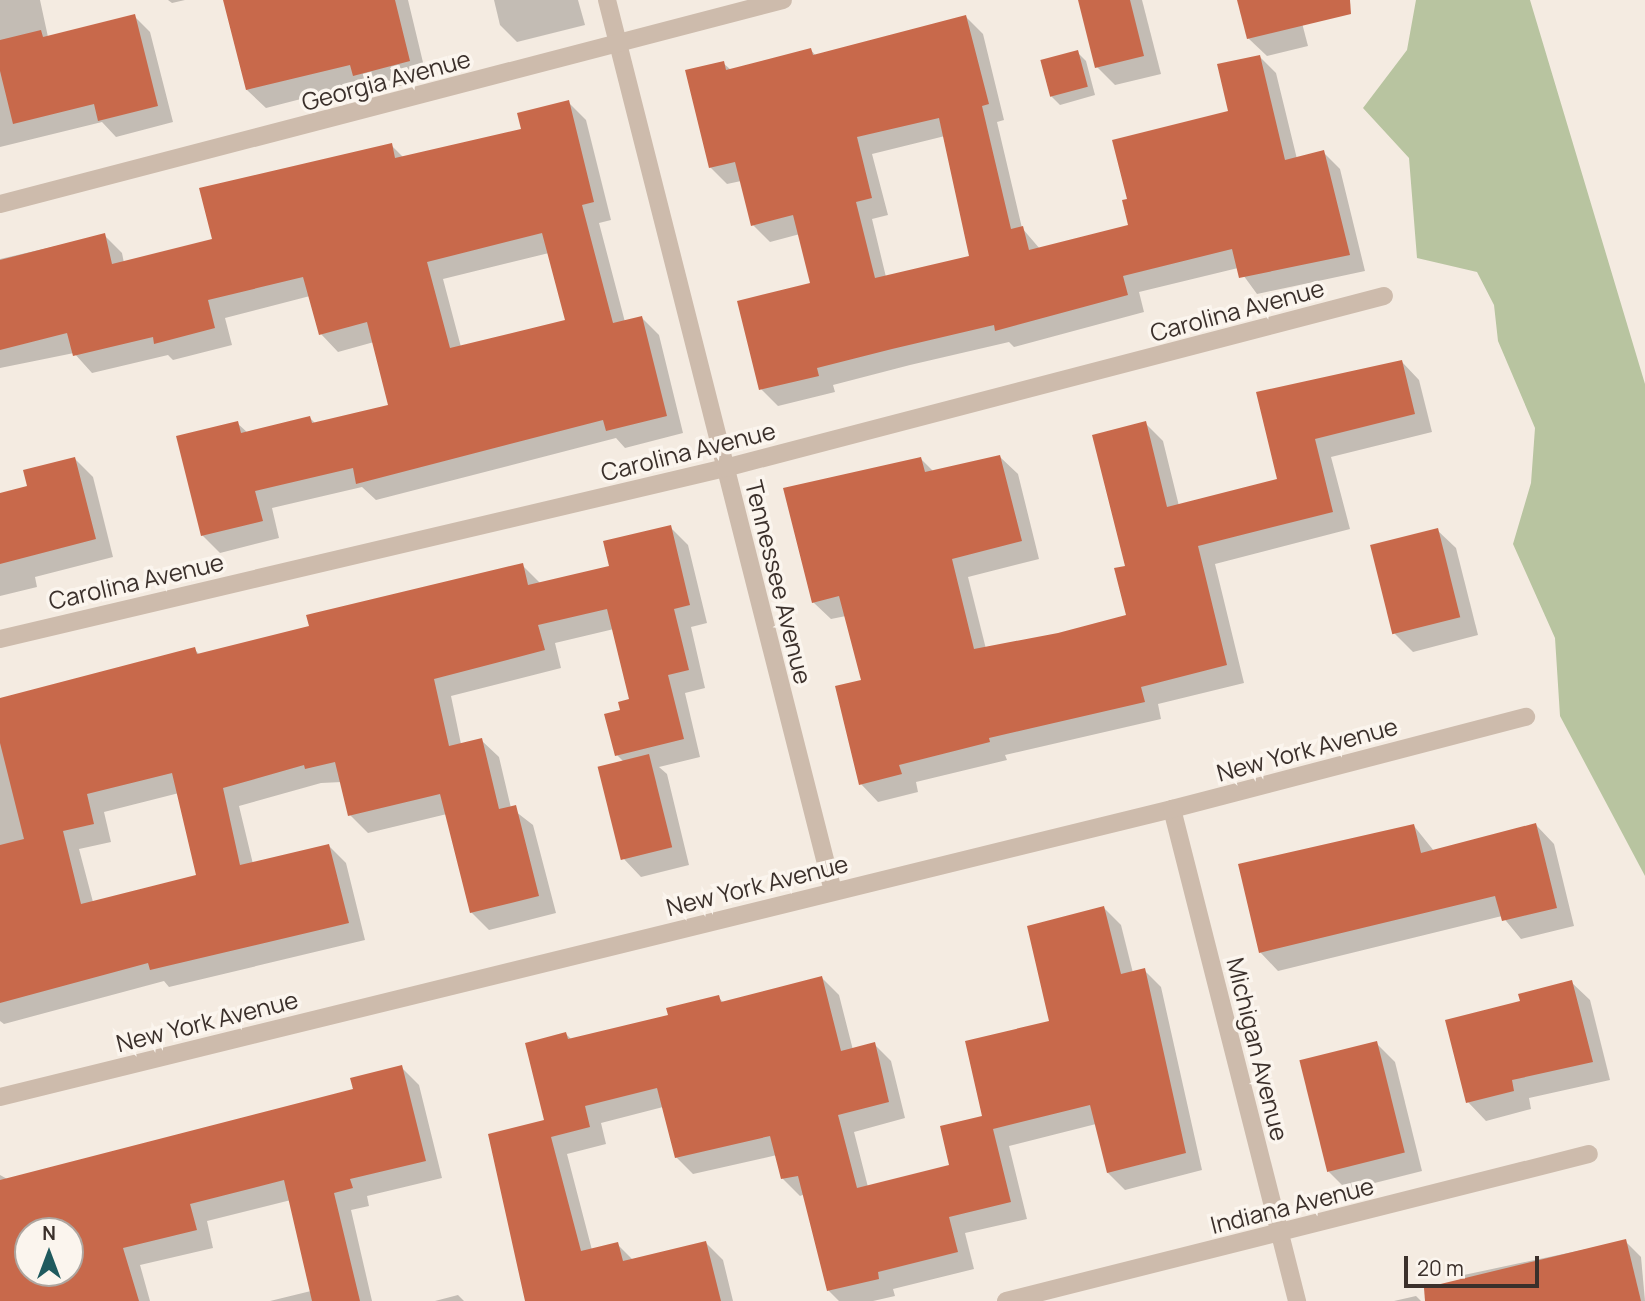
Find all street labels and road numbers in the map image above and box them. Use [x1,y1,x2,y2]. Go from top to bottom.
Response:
street label: Georgia Avenue [299,44,473,116]
street label: Carolina Avenue [1147,273,1327,347]
street label: Carolina Avenue [598,415,778,487]
street label: Tennessee Avenue [740,477,818,687]
street label: Carolina Avenue [46,547,226,615]
street label: New York Avenue [1213,711,1401,787]
street label: New York Avenue [663,848,851,922]
street label: Michigan Avenue [1221,954,1295,1144]
street label: New York Avenue [113,984,301,1058]
street label: Indiana Avenue [1207,1171,1377,1239]

